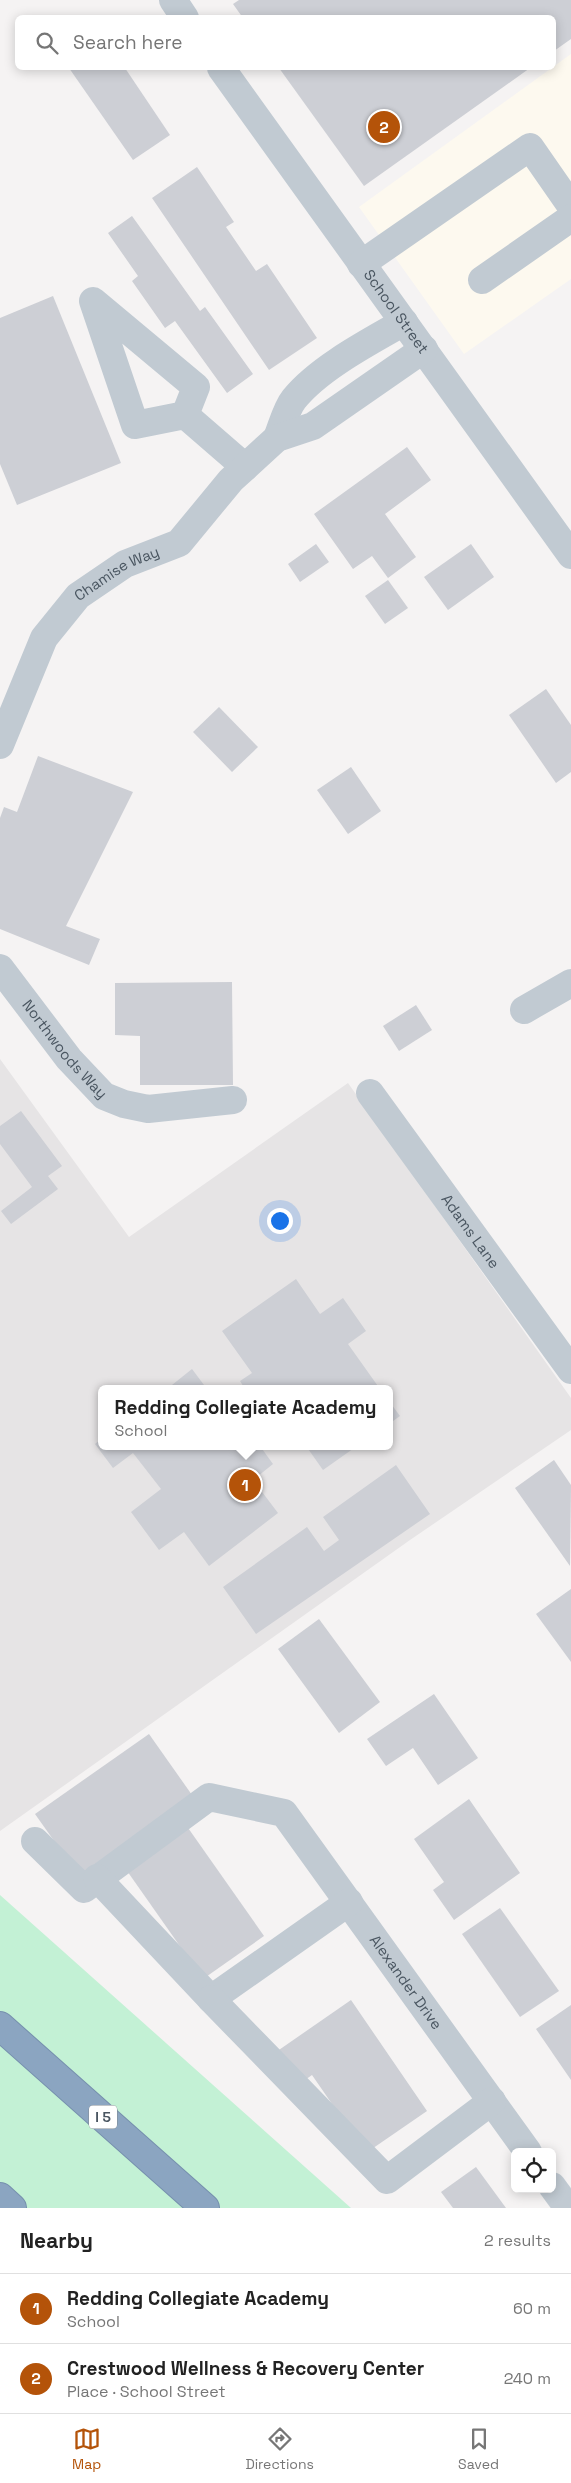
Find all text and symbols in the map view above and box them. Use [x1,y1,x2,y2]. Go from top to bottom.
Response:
search box [15,15,556,70]
icon: search [33,29,61,57]
text: Search here [73,30,183,55]
pin: 2 [368,108,400,146]
street label: School Street [360,265,433,357]
street label: Chamise Way [70,542,162,605]
street label: Northwoods Way [18,996,112,1103]
street label: Adams Lane [437,1190,504,1272]
your location [267,1208,293,1234]
popup [98,1385,393,1450]
text: Redding Collegiate Academy [114,1395,377,1420]
text: School [114,1420,167,1441]
pin: 1 [229,1466,261,1504]
street label: Alexander Drive [366,1931,447,2033]
road number: I 5 [89,2106,117,2128]
map controls [511,2148,556,2193]
button: locate [511,2148,556,2193]
text: Nearby [20,2227,93,2254]
text: 2 results [484,2230,551,2251]
text: Redding Collegiate Academy [67,2286,329,2311]
text: 1 [32,2298,40,2319]
text: 60 m [513,2298,551,2319]
text: School [67,2311,120,2332]
text: Crestwood Wellness & Recovery Center [67,2356,424,2381]
text: 2 [31,2368,41,2389]
text: 240 m [504,2368,551,2389]
text: Place · School Street [67,2381,226,2402]
tab: Map [72,2425,101,2473]
tab: Directions [245,2425,314,2473]
tab: Saved [458,2425,499,2473]

